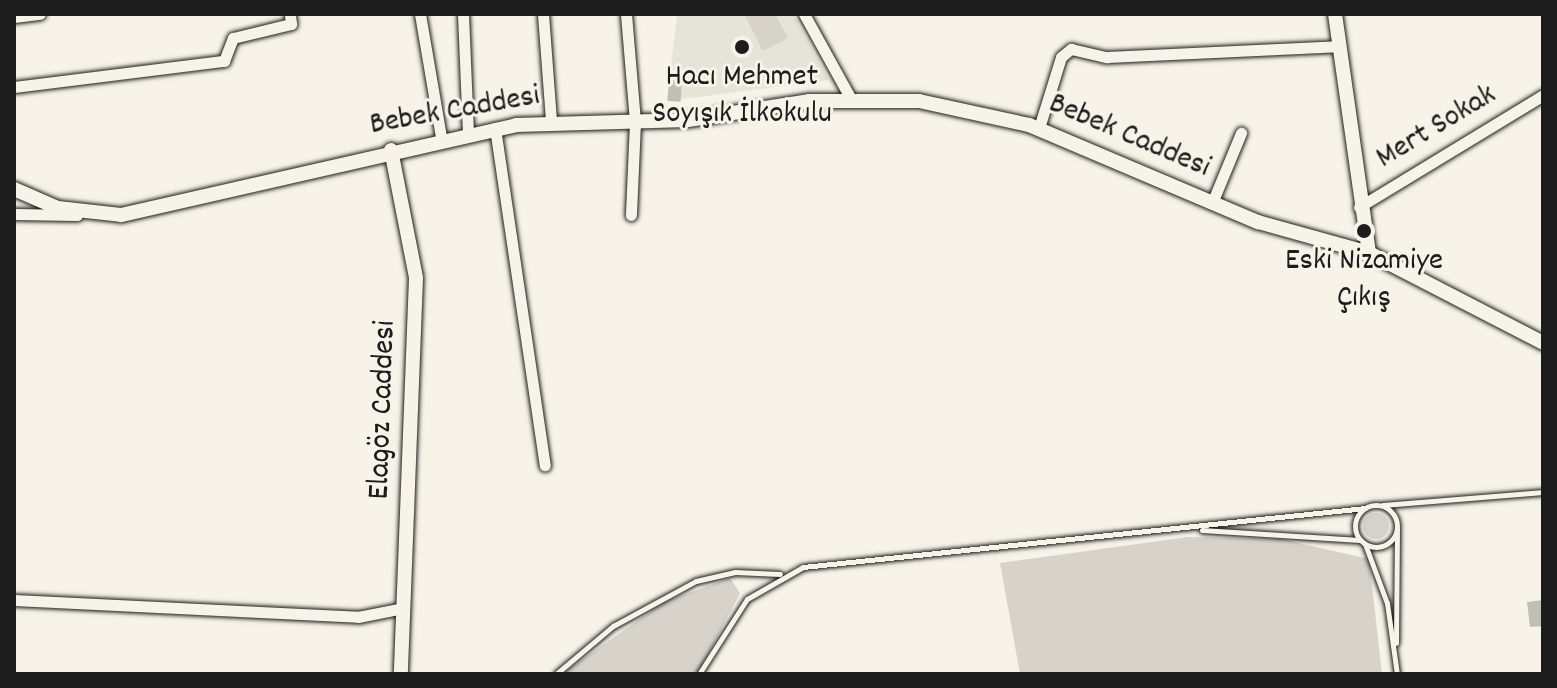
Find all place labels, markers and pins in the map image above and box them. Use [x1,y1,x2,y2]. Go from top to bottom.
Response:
marker: Hacı Mehmet Soyışık İlkokulu [733,38,751,56]
place label: Hacı Mehmet Soyışık İlkokulu [652,60,832,135]
marker: Eski Nizamiye Çıkış [1355,222,1373,240]
place label: Eski Nizamiye Çıkış [1285,244,1443,319]

